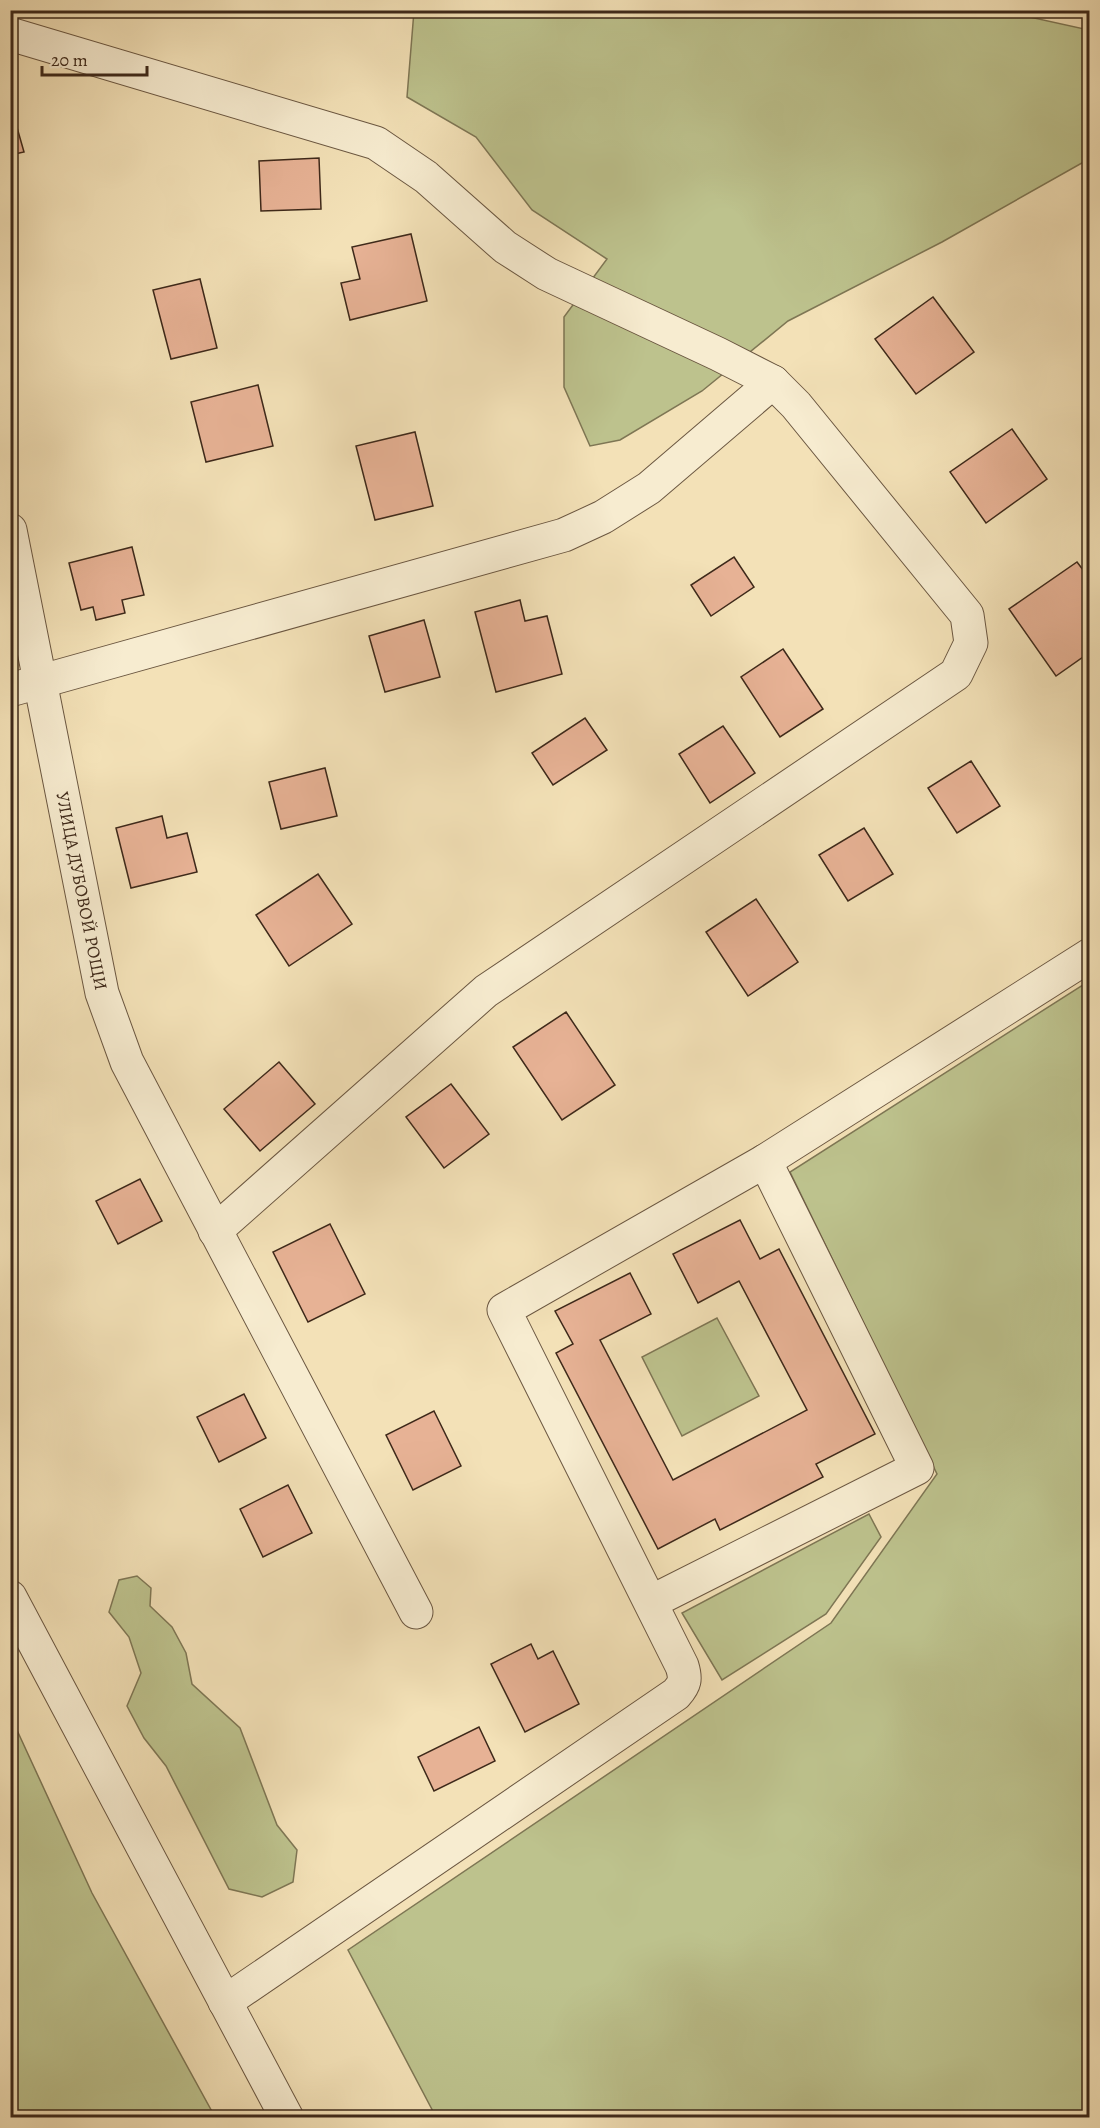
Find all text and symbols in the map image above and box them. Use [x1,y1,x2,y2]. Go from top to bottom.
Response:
scale bar [42,39,147,77]
text: 20 m [51,48,88,72]
street label: УЛИЦА ДУБОВОЙ РОЩИ [50,790,113,992]

